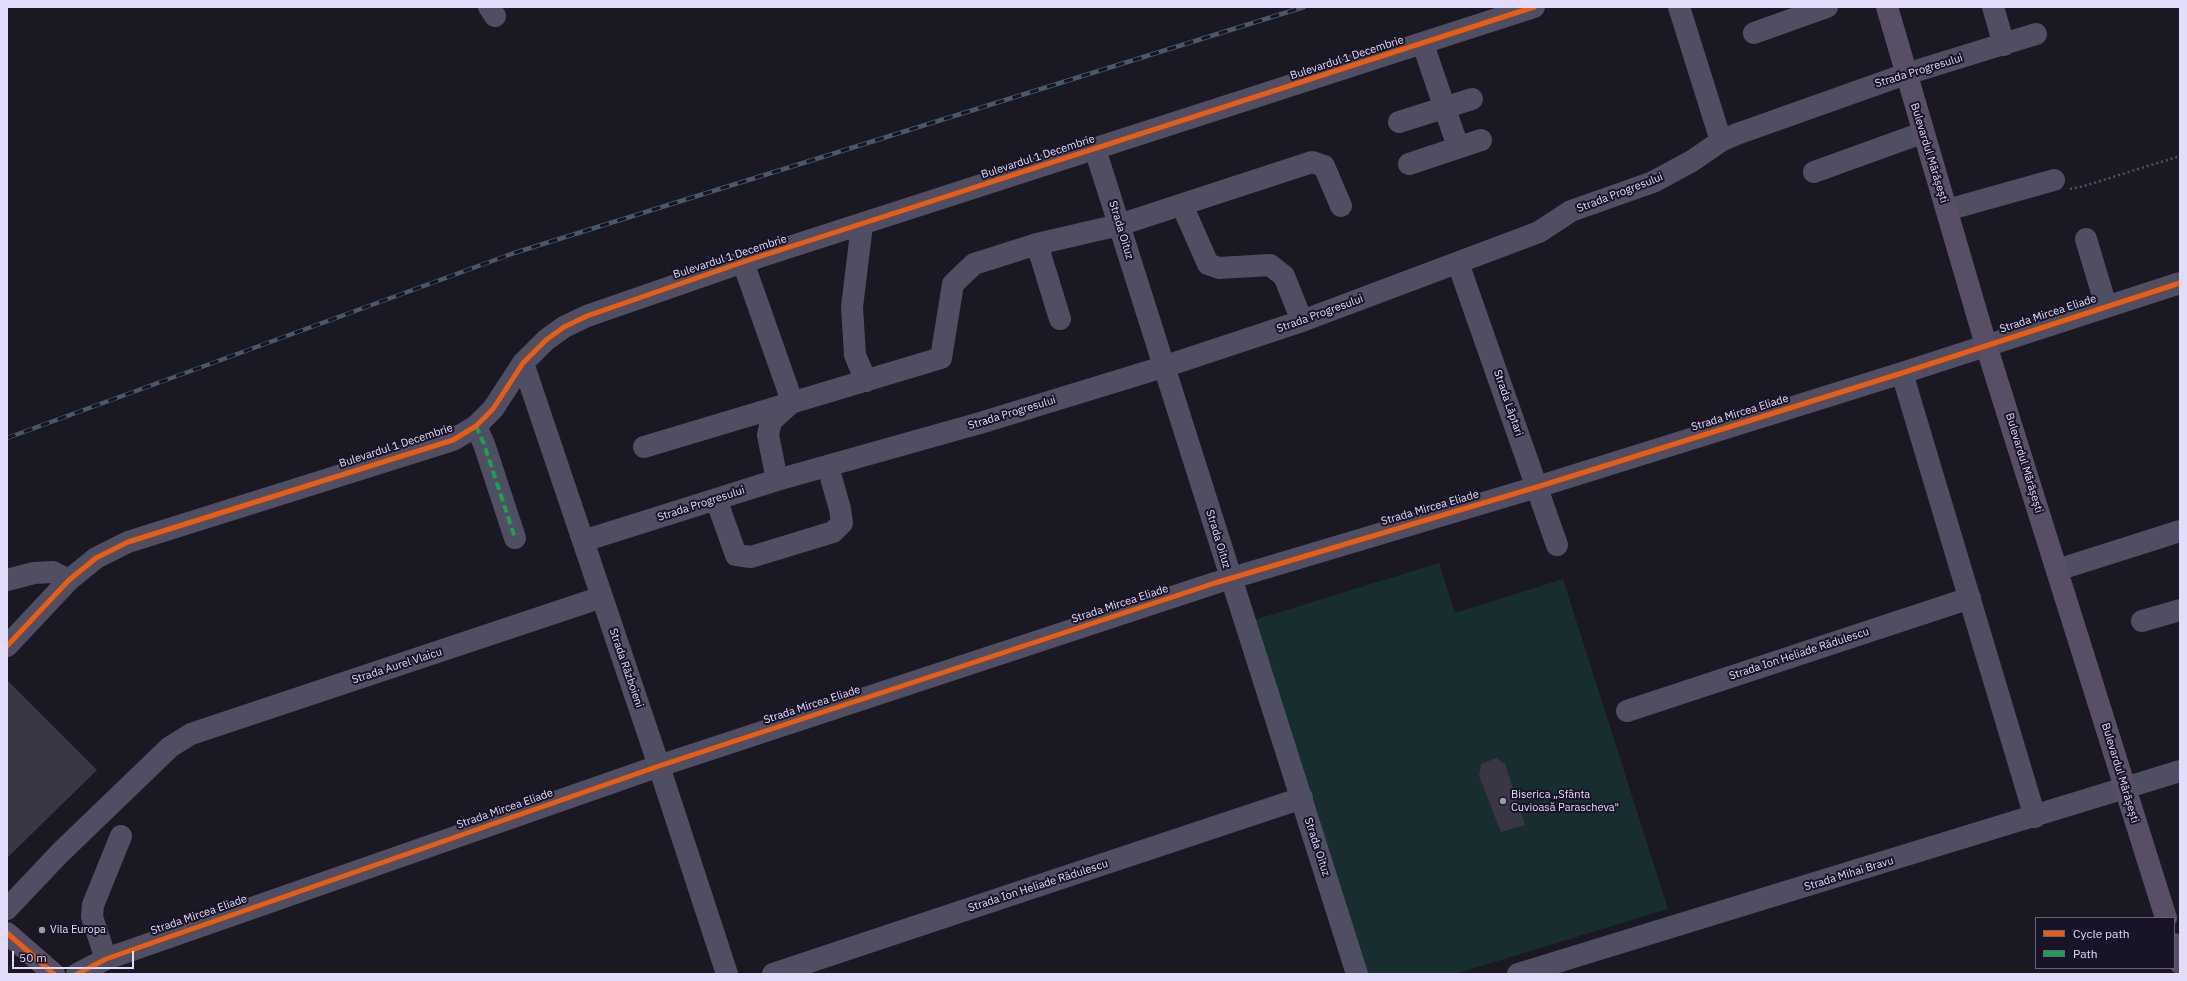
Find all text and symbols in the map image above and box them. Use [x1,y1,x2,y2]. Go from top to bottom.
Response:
street label: Bulevardul 1 Decembrie [1289,33,1405,83]
street label: Strada Progresului [1874,51,1964,91]
street label: Bulevardul Mărășești [1908,101,1950,205]
street label: Bulevardul 1 Decembrie [980,132,1096,182]
street label: Strada Progresului [1575,171,1665,215]
street label: Strada Oituz [1106,199,1136,261]
street label: Bulevardul 1 Decembrie [672,232,788,282]
street label: Strada Progresului [1275,292,1365,336]
street label: Strada Mircea Eliade [1998,292,2098,336]
street label: Strada Lăptari [1490,368,1526,438]
street label: Strada Mircea Eliade [1690,392,1790,434]
street label: Strada Progresului [967,393,1057,433]
street label: Bulevardul Mărășești [2003,411,2045,515]
street label: Bulevardul 1 Decembrie [338,421,454,471]
street label: Strada Progresului [656,484,746,524]
street label: Strada Mircea Eliade [1380,488,1480,528]
street label: Strada Oituz [1203,508,1233,570]
street label: Strada Mircea Eliade [1070,582,1170,626]
street label: Strada Ion Heliade Rădulescu [1727,625,1871,683]
street label: Strada Războieni [606,627,646,709]
street label: Strada Aurel Vlaicu [350,645,444,687]
street label: Strada Mircea Eliade [762,683,862,727]
street label: Bulevardul Mărășești [2099,721,2141,825]
street label: Strada Mircea Eliade [455,786,555,832]
place label: Biserica „Sfânta Cuvioasă Parascheva" [1511,788,1619,814]
marker: Biserica „Sfânta Cuvioasă Parascheva" [1498,796,1508,806]
street label: Strada Oituz [1301,816,1333,878]
street label: Strada Mihai Bravu [1803,854,1895,894]
street label: Strada Ion Heliade Rădulescu [966,857,1110,915]
street label: Strada Mircea Eliade [149,892,249,938]
legend [2035,917,2175,969]
place label: Vila Europa [50,923,106,937]
marker: Vila Europa [37,925,47,935]
text: Cycle path [2073,926,2130,941]
scale bar [14,943,136,969]
text: Path [2073,946,2098,961]
text: 50 m [19,950,47,965]

